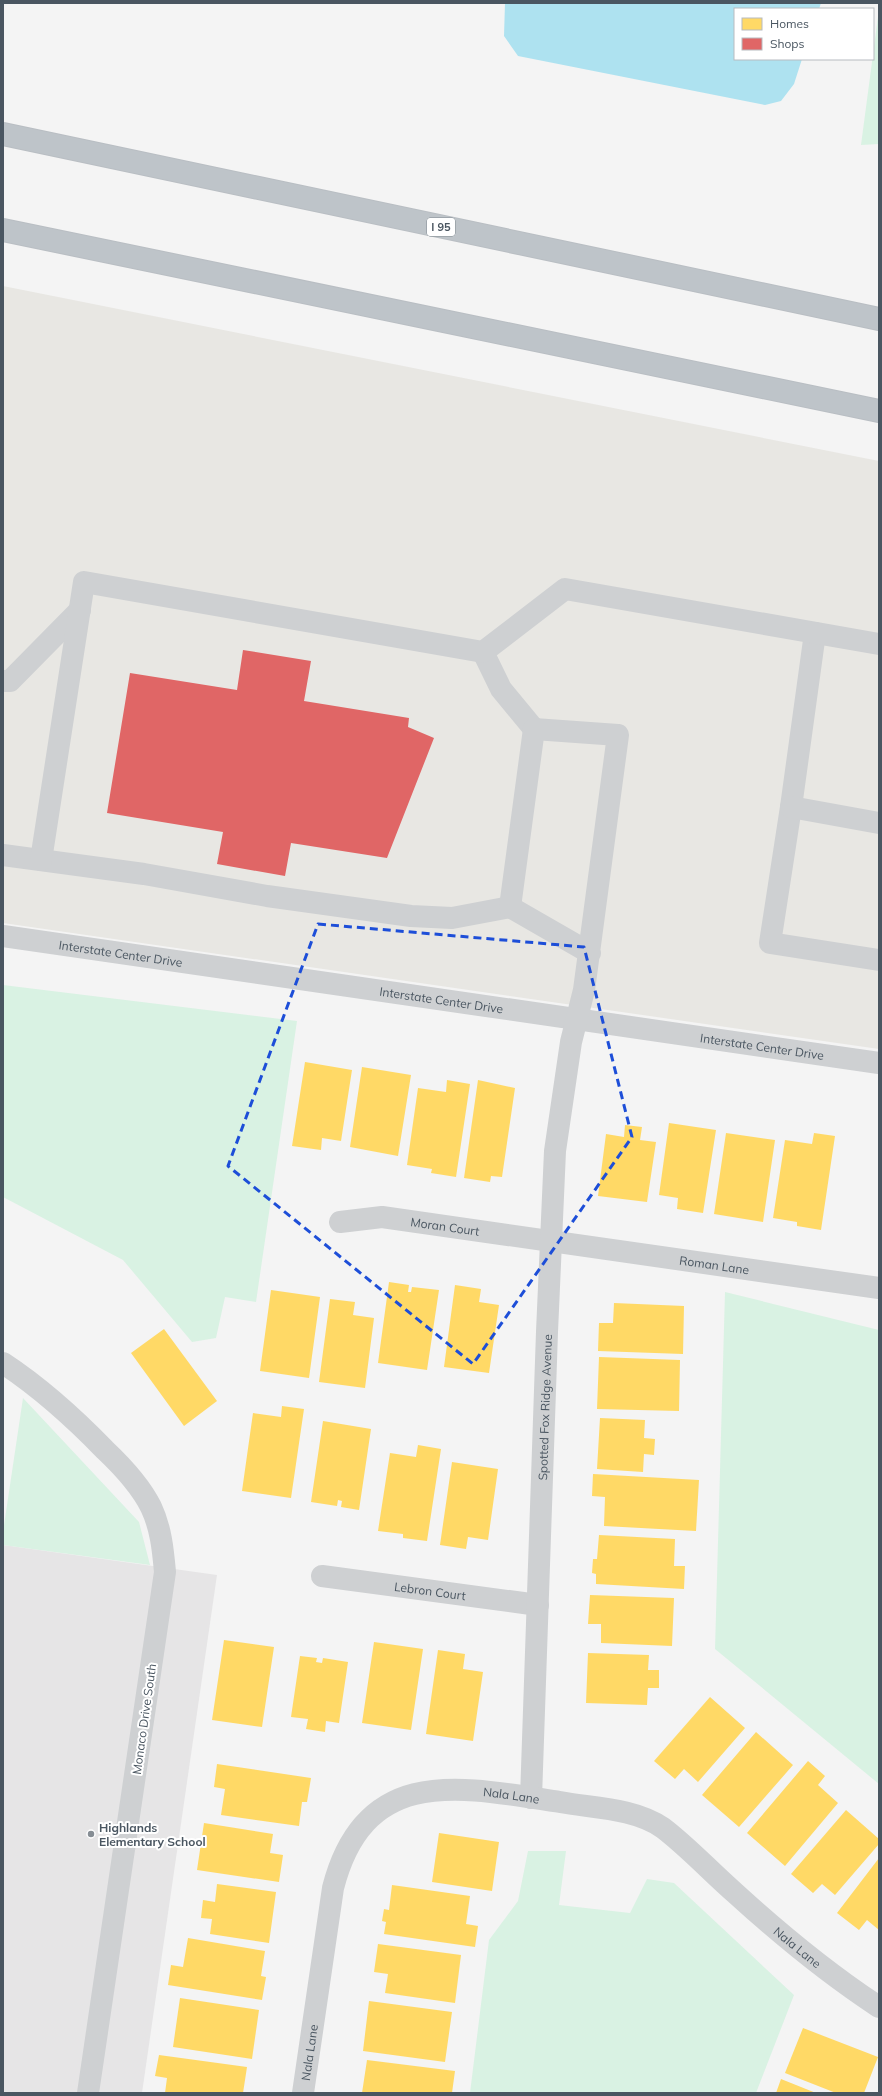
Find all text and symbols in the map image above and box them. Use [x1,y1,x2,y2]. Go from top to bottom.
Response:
legend [734,8,874,60]
text: Homes [770,16,809,31]
text: Shops [770,36,805,51]
road number: I 95 [427,218,455,236]
street label: Interstate Center Drive [58,937,184,969]
street label: Interstate Center Drive [379,983,504,1016]
street label: Interstate Center Drive [699,1030,825,1062]
street label: Moran Court [410,1214,480,1238]
street label: Roman Lane [678,1252,750,1277]
street label: Spotted Fox Ridge Avenue [534,1334,554,1481]
street label: Lebron Court [393,1578,467,1603]
street label: Monaco Drive South [129,1663,159,1775]
street label: Nala Lane [483,1784,541,1806]
place label: Highlands Elementary School [99,1820,206,1849]
marker: Highlands Elementary School [86,1829,96,1839]
street label: Nala Lane [771,1923,824,1971]
street label: Nala Lane [297,2023,320,2082]

